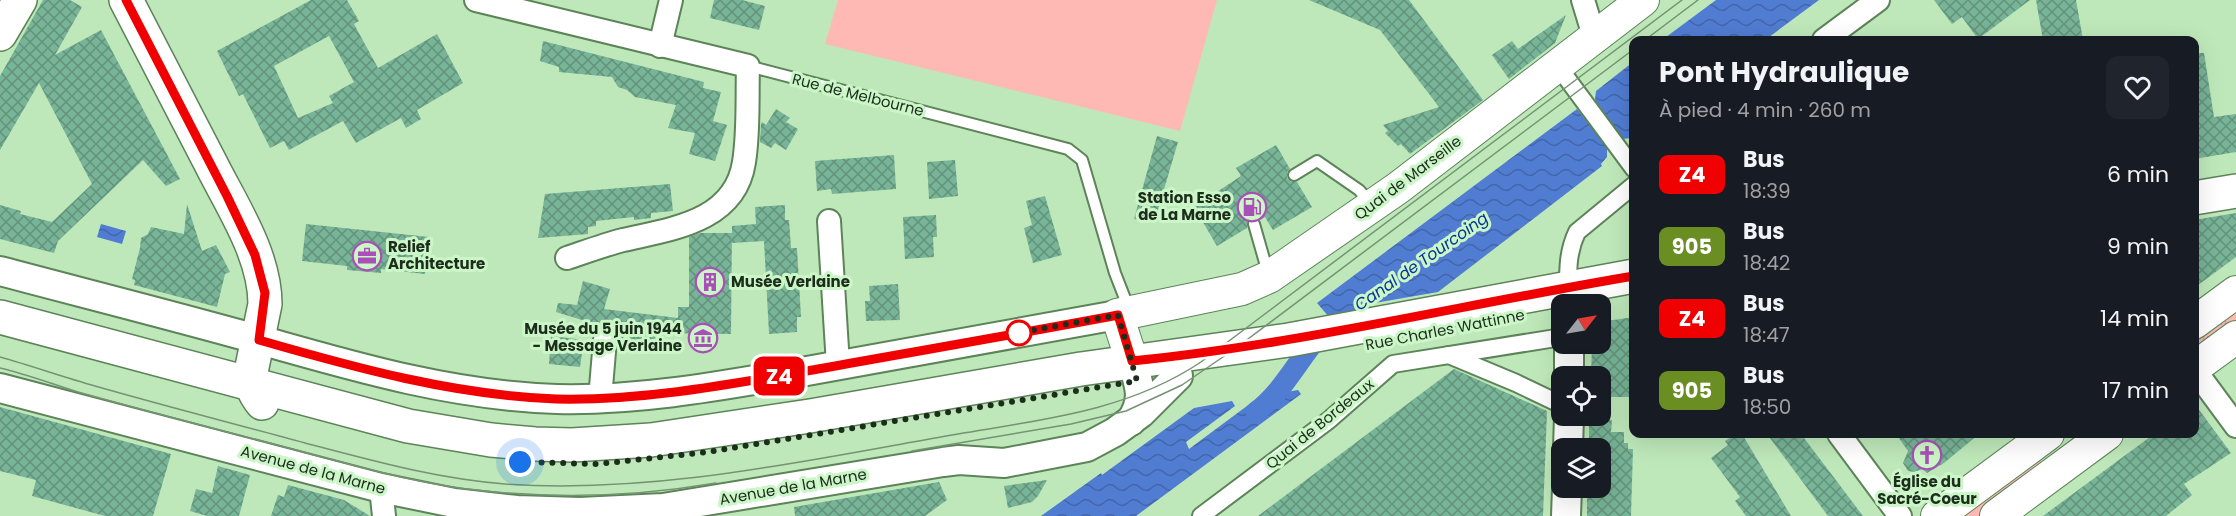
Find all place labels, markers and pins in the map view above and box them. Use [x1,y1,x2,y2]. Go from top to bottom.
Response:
place label: Station Esso de La Marne [1138,187,1231,225]
fuel station icon: Station Esso de La Marne [1236,191,1268,223]
place label: Relief Architecture [388,236,485,274]
office icon: Relief Architecture [351,240,383,272]
building icon: Musée Verlaine [694,266,726,298]
place label: Musée Verlaine [731,271,850,292]
place label: Musée du 5 juin 1944 - Message Verlaine [524,318,682,356]
unlabelled marker [1006,320,1032,346]
museum icon: Musée du 5 juin 1944 - Message Verlaine [687,322,719,354]
church icon: Église du Sacré-Coeur [1911,439,1943,471]
place label: Église du Sacré-Coeur [1877,471,1977,509]

